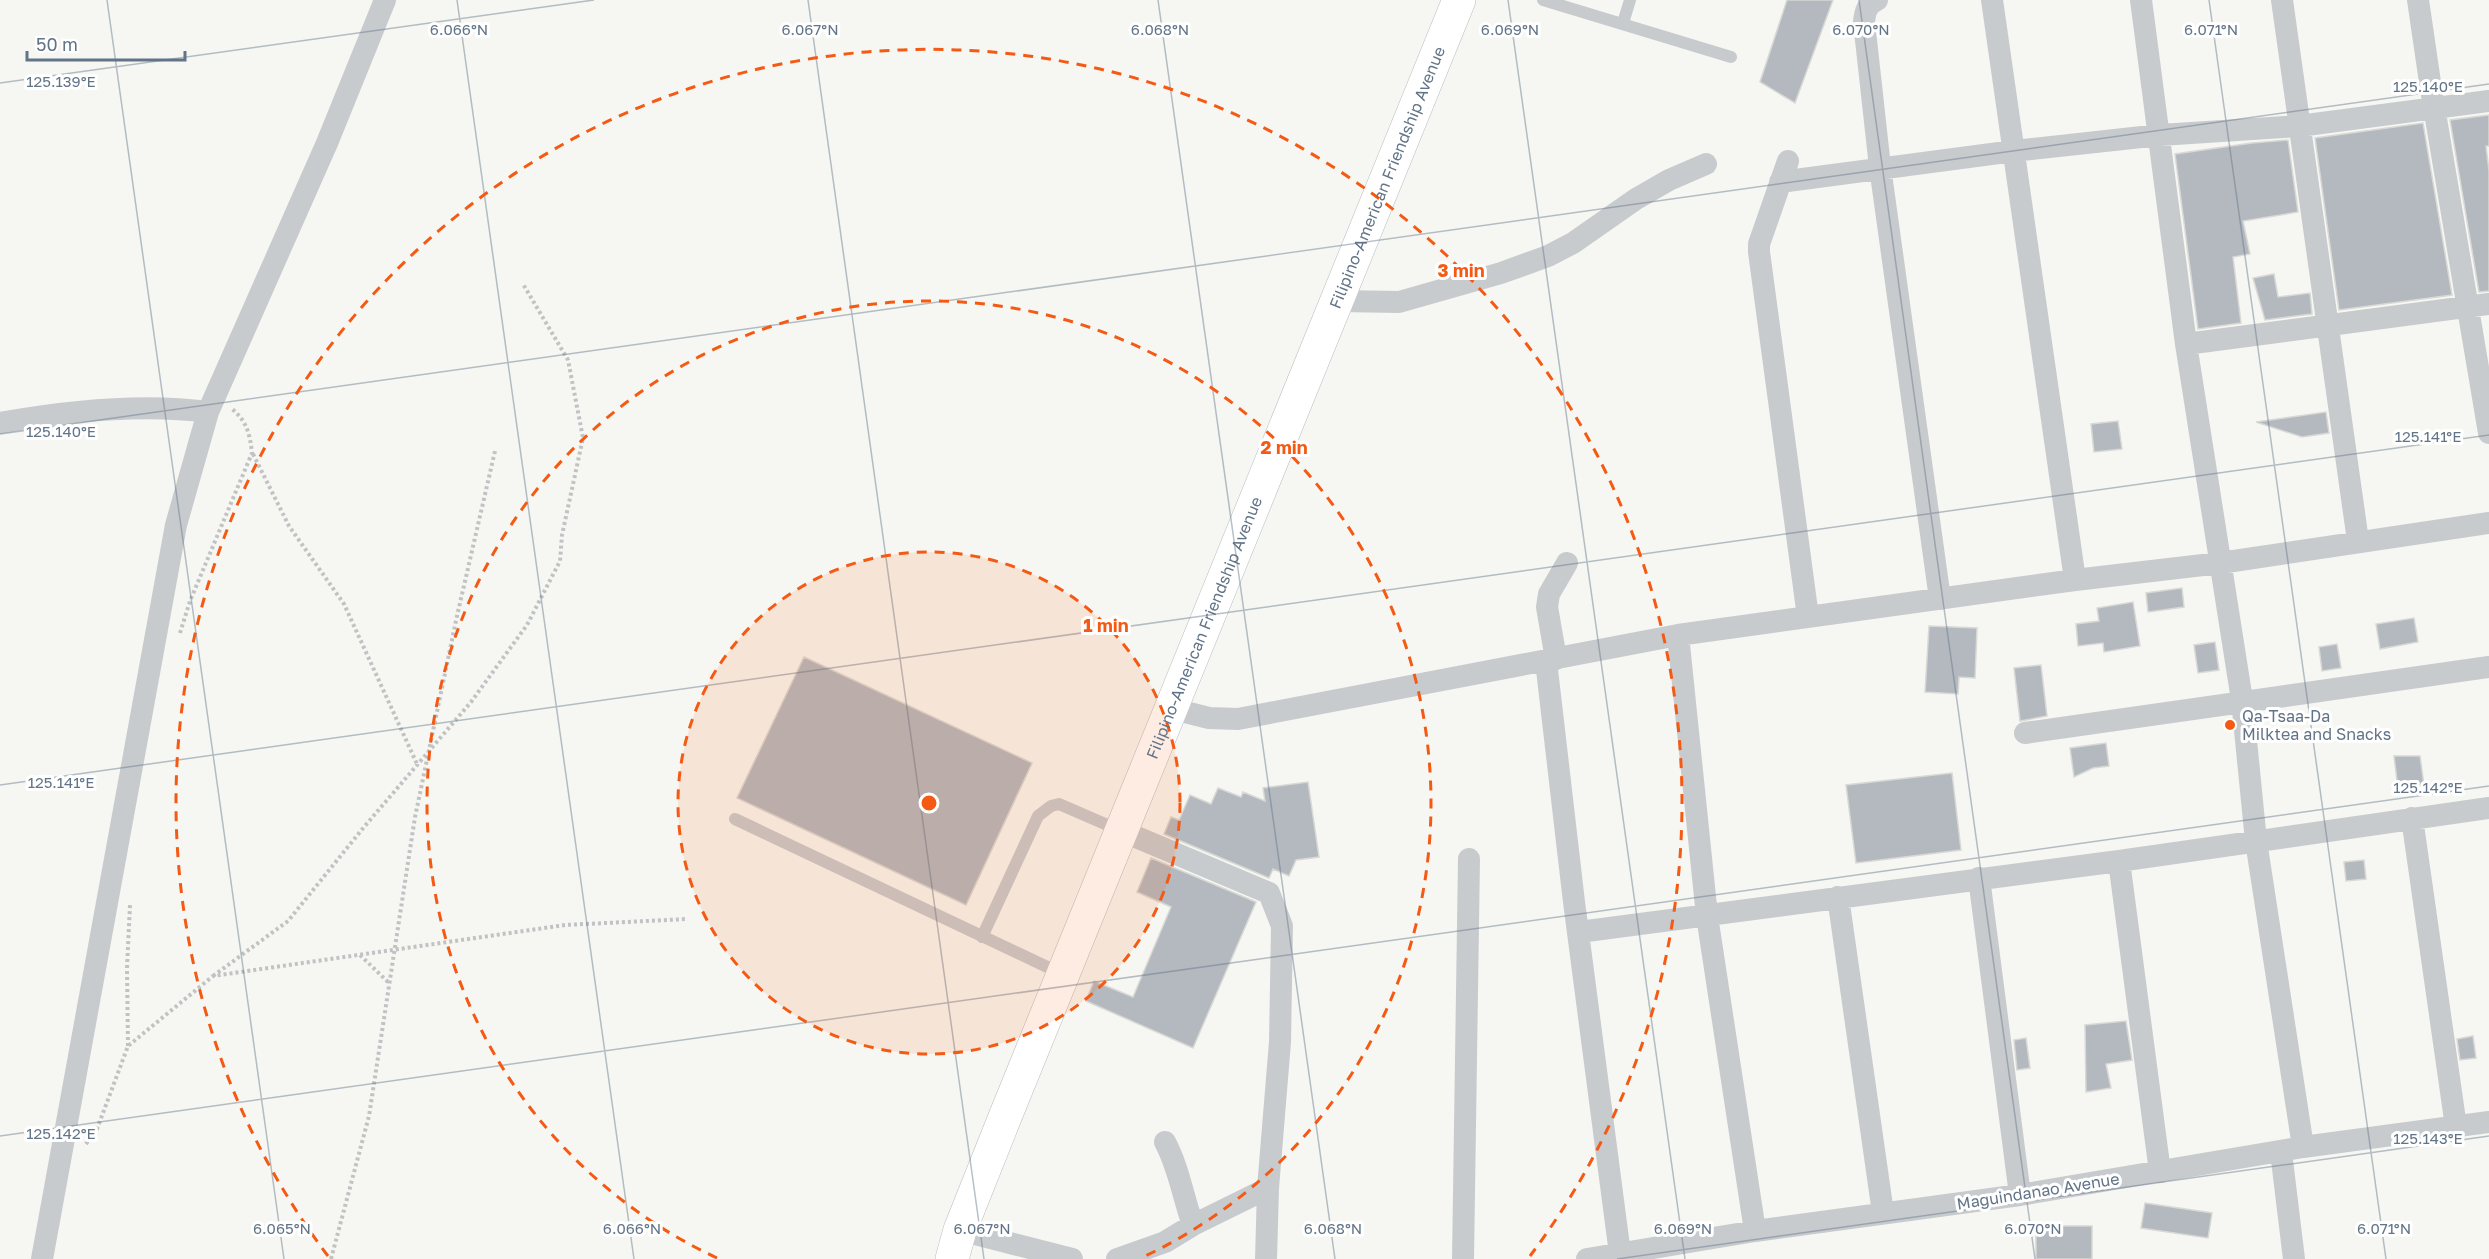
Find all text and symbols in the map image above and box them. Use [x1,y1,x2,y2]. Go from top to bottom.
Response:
text: 6.066°N [430,20,488,38]
text: 6.067°N [781,20,839,38]
text: 6.068°N [1131,20,1189,38]
text: 6.069°N [1481,20,1539,38]
text: 6.070°N [1832,20,1890,38]
text: 6.071°N [2184,20,2238,38]
scale bar [27,24,184,62]
text: 50 m [36,33,78,55]
street label: Filipino-American Friendship Avenue [1325,43,1449,311]
text: 125.139°E [26,72,96,90]
text: 125.140°E [2393,77,2463,95]
text: 3 min [1437,259,1485,281]
text: 125.140°E [26,422,96,440]
text: 125.141°E [2395,427,2461,445]
text: 2 min [1260,436,1308,458]
street label: Filipino-American Friendship Avenue [1142,494,1266,762]
text: 1 min [1083,614,1129,636]
place label: Qa-Tsaa-Da Milktea and Snacks [2242,706,2391,744]
marker: Qa-Tsaa-Da Milktea and Snacks [2223,718,2237,732]
text: 125.141°E [28,773,94,791]
text: 125.142°E [2393,778,2463,796]
centre of rings [919,793,939,813]
text: 125.142°E [26,1124,96,1142]
text: 125.143°E [2393,1129,2463,1147]
street label: Maguindanao Avenue [1955,1168,2121,1214]
text: 6.065°N [253,1219,311,1237]
text: 6.066°N [603,1219,661,1237]
text: 6.067°N [953,1219,1011,1237]
text: 6.068°N [1304,1219,1362,1237]
text: 6.069°N [1654,1219,1712,1237]
text: 6.070°N [2004,1219,2062,1237]
text: 6.071°N [2357,1219,2411,1237]

